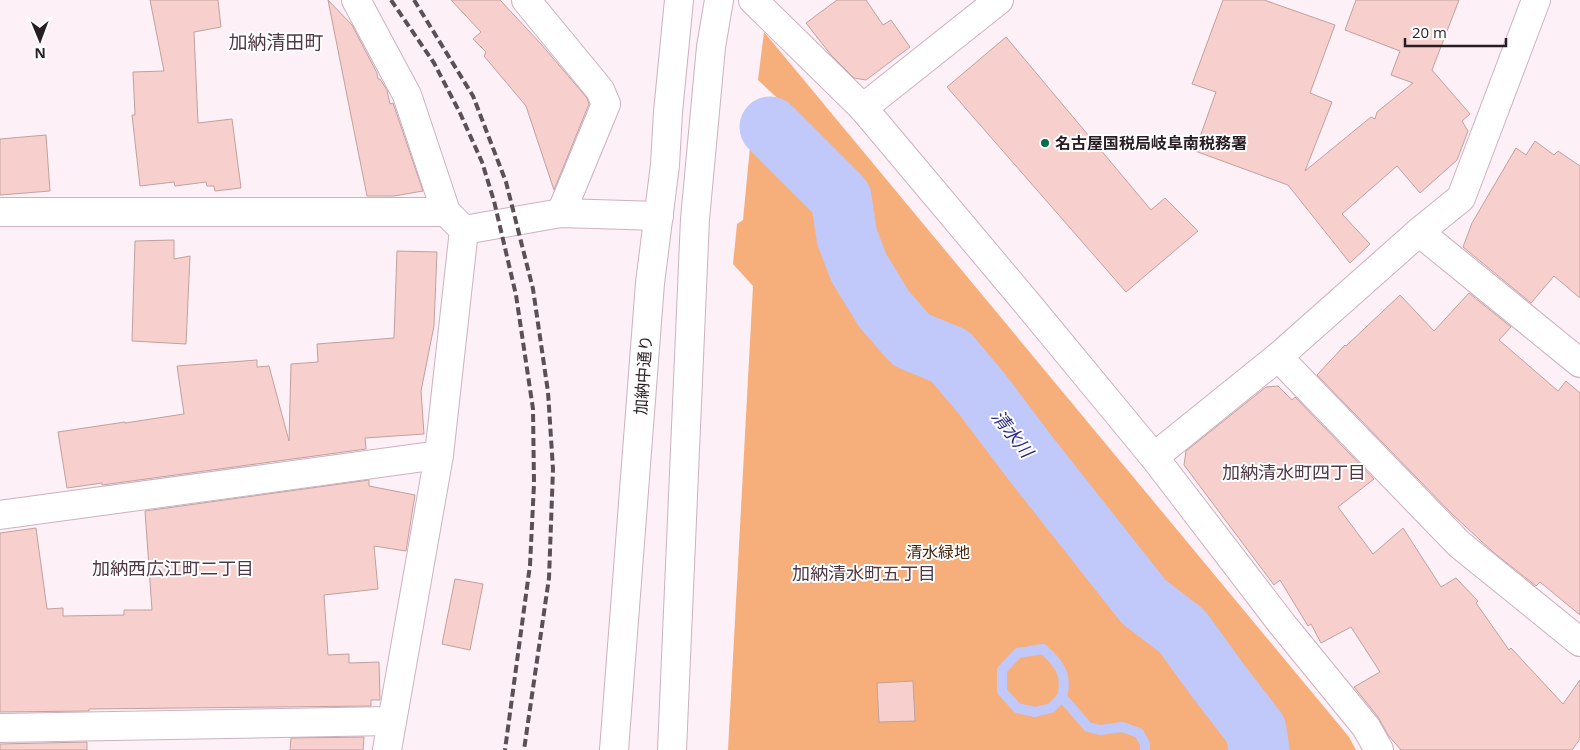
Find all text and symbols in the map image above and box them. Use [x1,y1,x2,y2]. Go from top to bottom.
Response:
north arrow [15,15,65,65]
scale bar [1405,15,1506,47]
text: 20 m [1412,22,1447,42]
district label: 加納清田町 [228,29,324,55]
text: N [34,44,46,63]
place label: 名古屋国税局岐阜南税務署 [1055,132,1247,154]
marker: 名古屋国税局岐阜南税務署 [1039,137,1051,149]
street label: 加納中通り [629,334,657,416]
water label: 清水川 [987,405,1040,464]
district label: 加納清水町四丁目 [1222,460,1366,484]
park label: 清水緑地 [906,541,970,563]
district label: 加納西広江町二丁目 [92,556,254,580]
district label: 加納清水町五丁目 [792,561,936,585]

